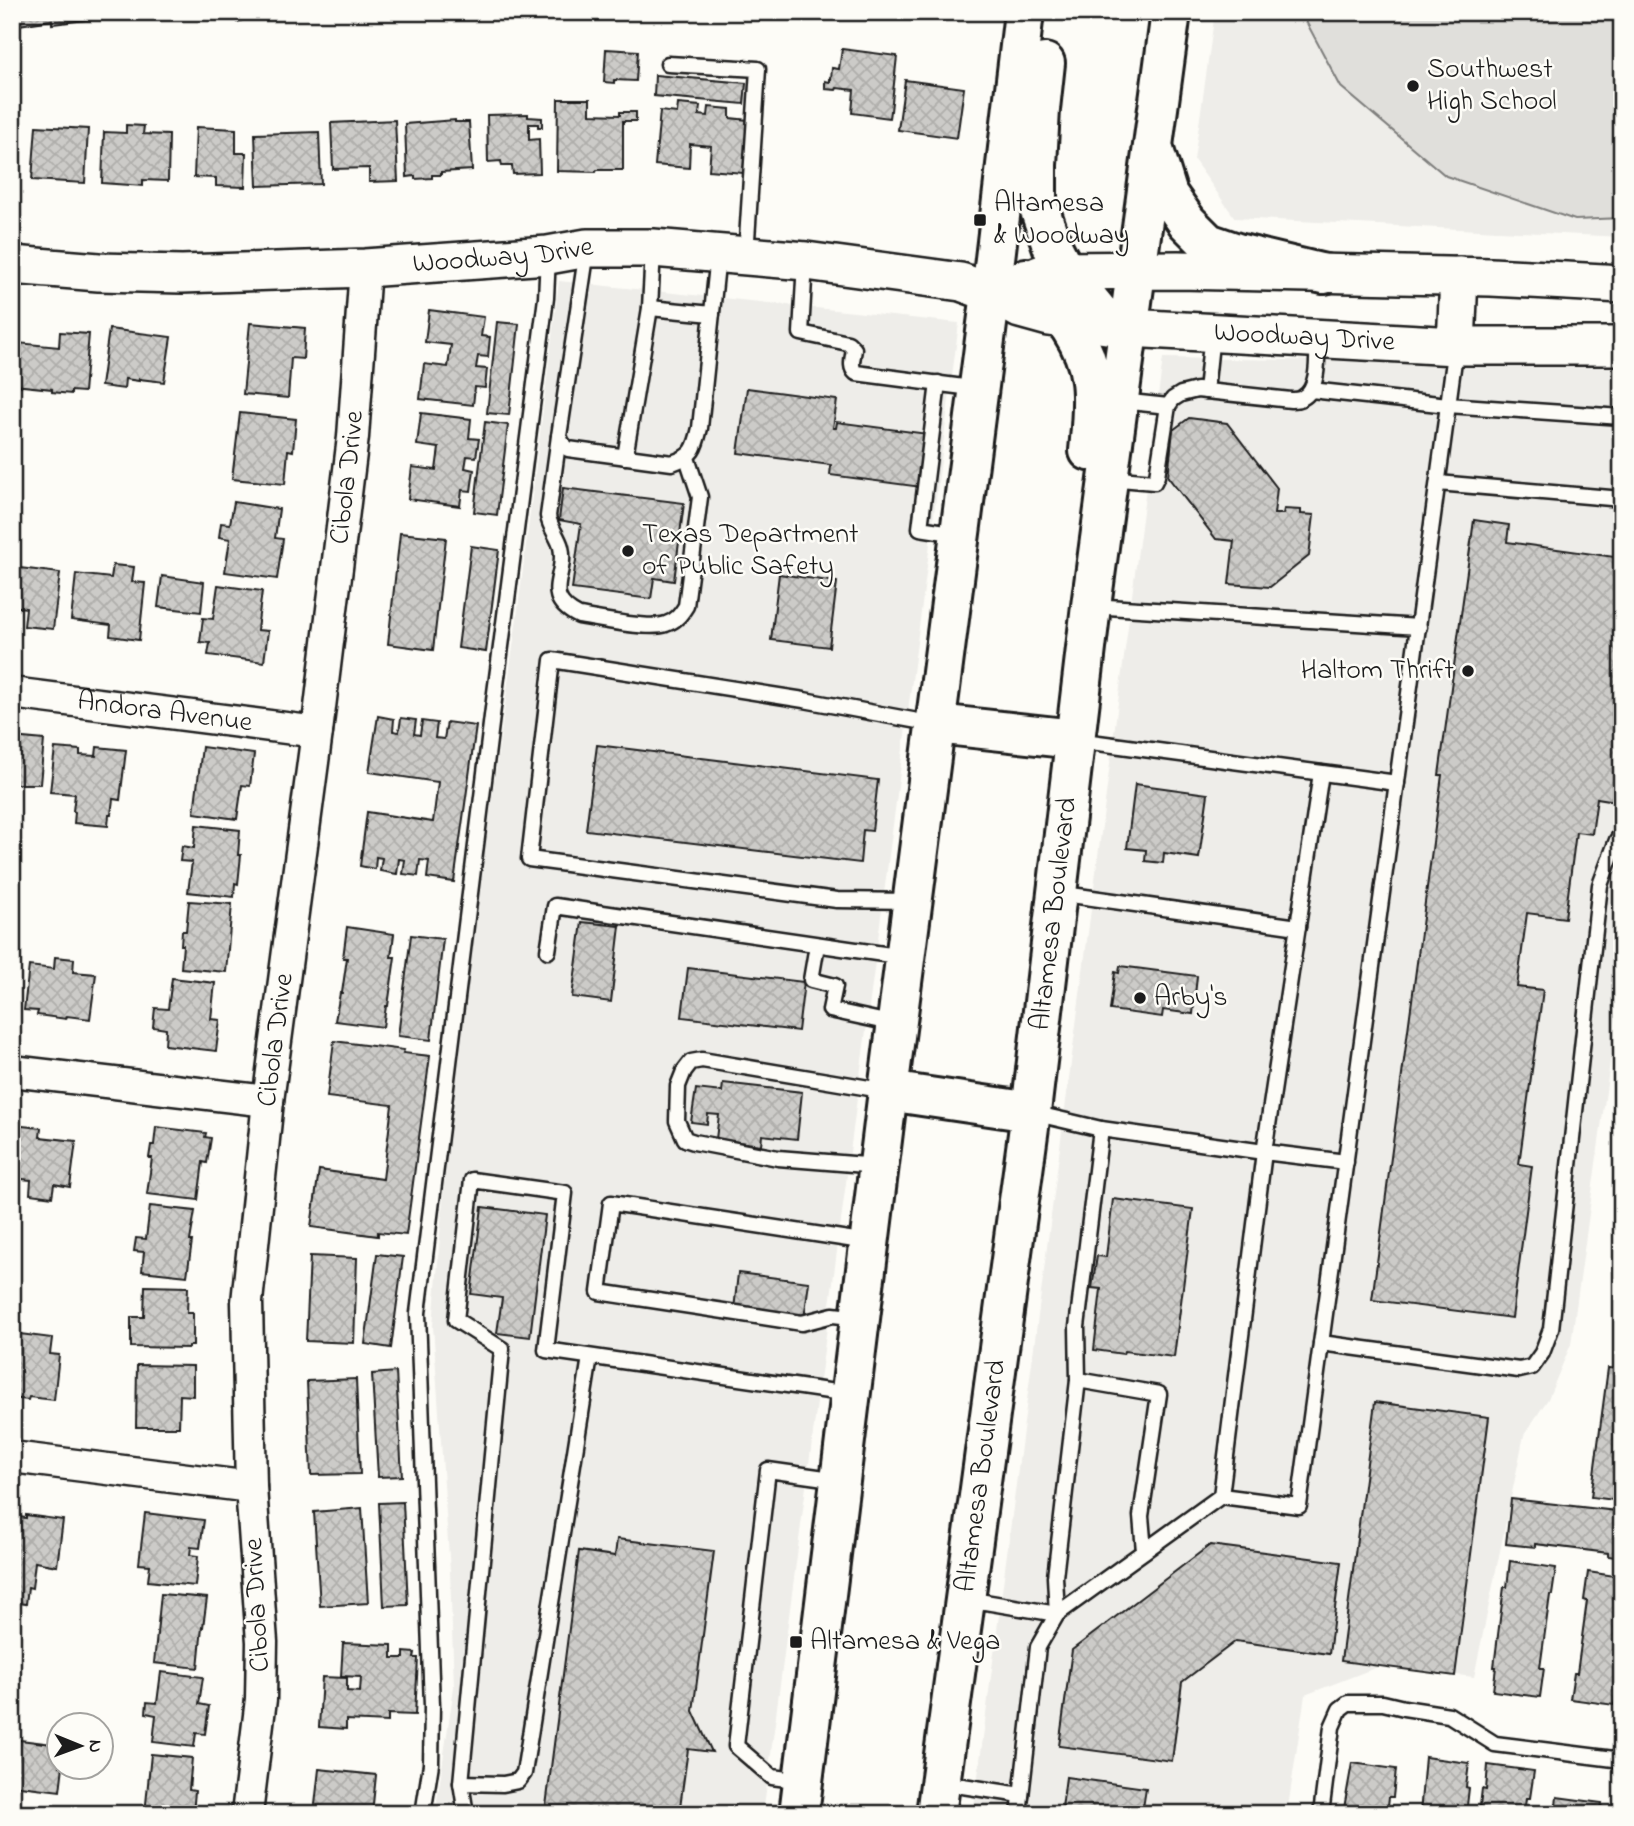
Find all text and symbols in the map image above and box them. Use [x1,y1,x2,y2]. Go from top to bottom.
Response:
place label: Southwest High School [1427,50,1557,123]
marker: Southwest High School [1405,78,1421,94]
place label: Altamesa & Woodway [994,184,1129,257]
marker: Altamesa & Woodway [972,212,988,228]
street label: Woodway Drive [411,227,597,285]
street label: Woodway Drive [1213,312,1396,363]
street label: Cibola Drive [320,409,375,547]
place label: Texas Department of Public Safety [642,515,859,588]
marker: Texas Department of Public Safety [620,543,636,559]
place label: Haltom Thrift [1301,651,1454,692]
marker: Haltom Thrift [1460,663,1476,679]
street label: Andora Avenue [75,681,255,744]
street label: Altamesa Boulevard [1020,795,1089,1032]
street label: Cibola Drive [247,970,305,1109]
place label: Arby's [1154,978,1227,1019]
marker: Arby's [1132,990,1148,1006]
street label: Altamesa Boulevard [946,1357,1018,1595]
street label: Cibola Drive [234,1536,282,1673]
place label: Altamesa & Vega [810,1622,1000,1663]
marker: Altamesa & Vega [788,1634,804,1650]
north arrow [46,1710,116,1780]
text: N [81,1740,108,1753]

